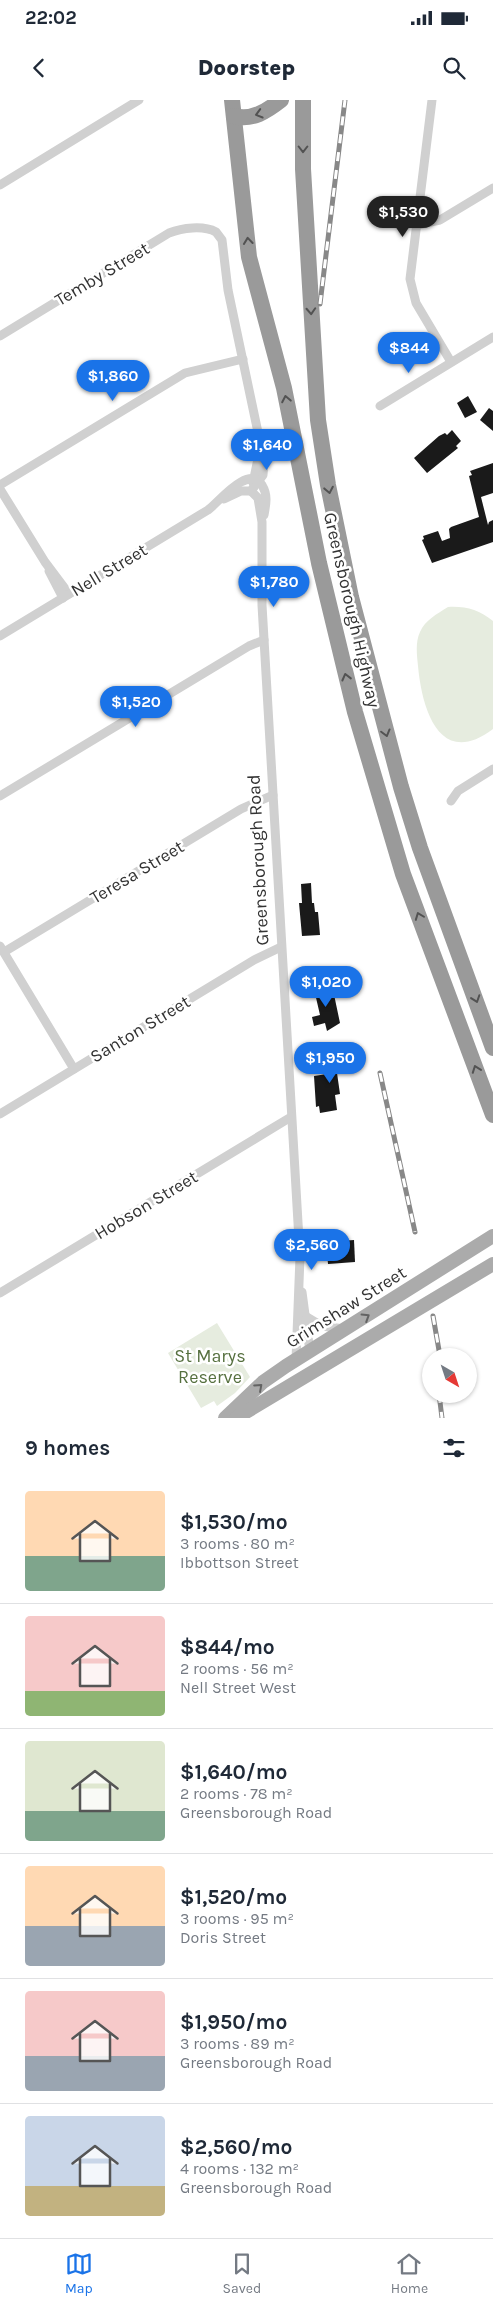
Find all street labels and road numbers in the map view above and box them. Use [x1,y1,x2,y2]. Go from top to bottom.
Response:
street label: Temby Street [51,237,153,311]
street label: Greensborough Highway [319,510,385,710]
street label: Nell Street [67,538,151,601]
street label: Greensborough Road [243,774,273,946]
street label: Teresa Street [86,835,188,909]
street label: Santon Street [86,990,194,1067]
street label: Hobson Street [90,1165,202,1244]
street label: Grimshaw Street [282,1261,410,1353]

